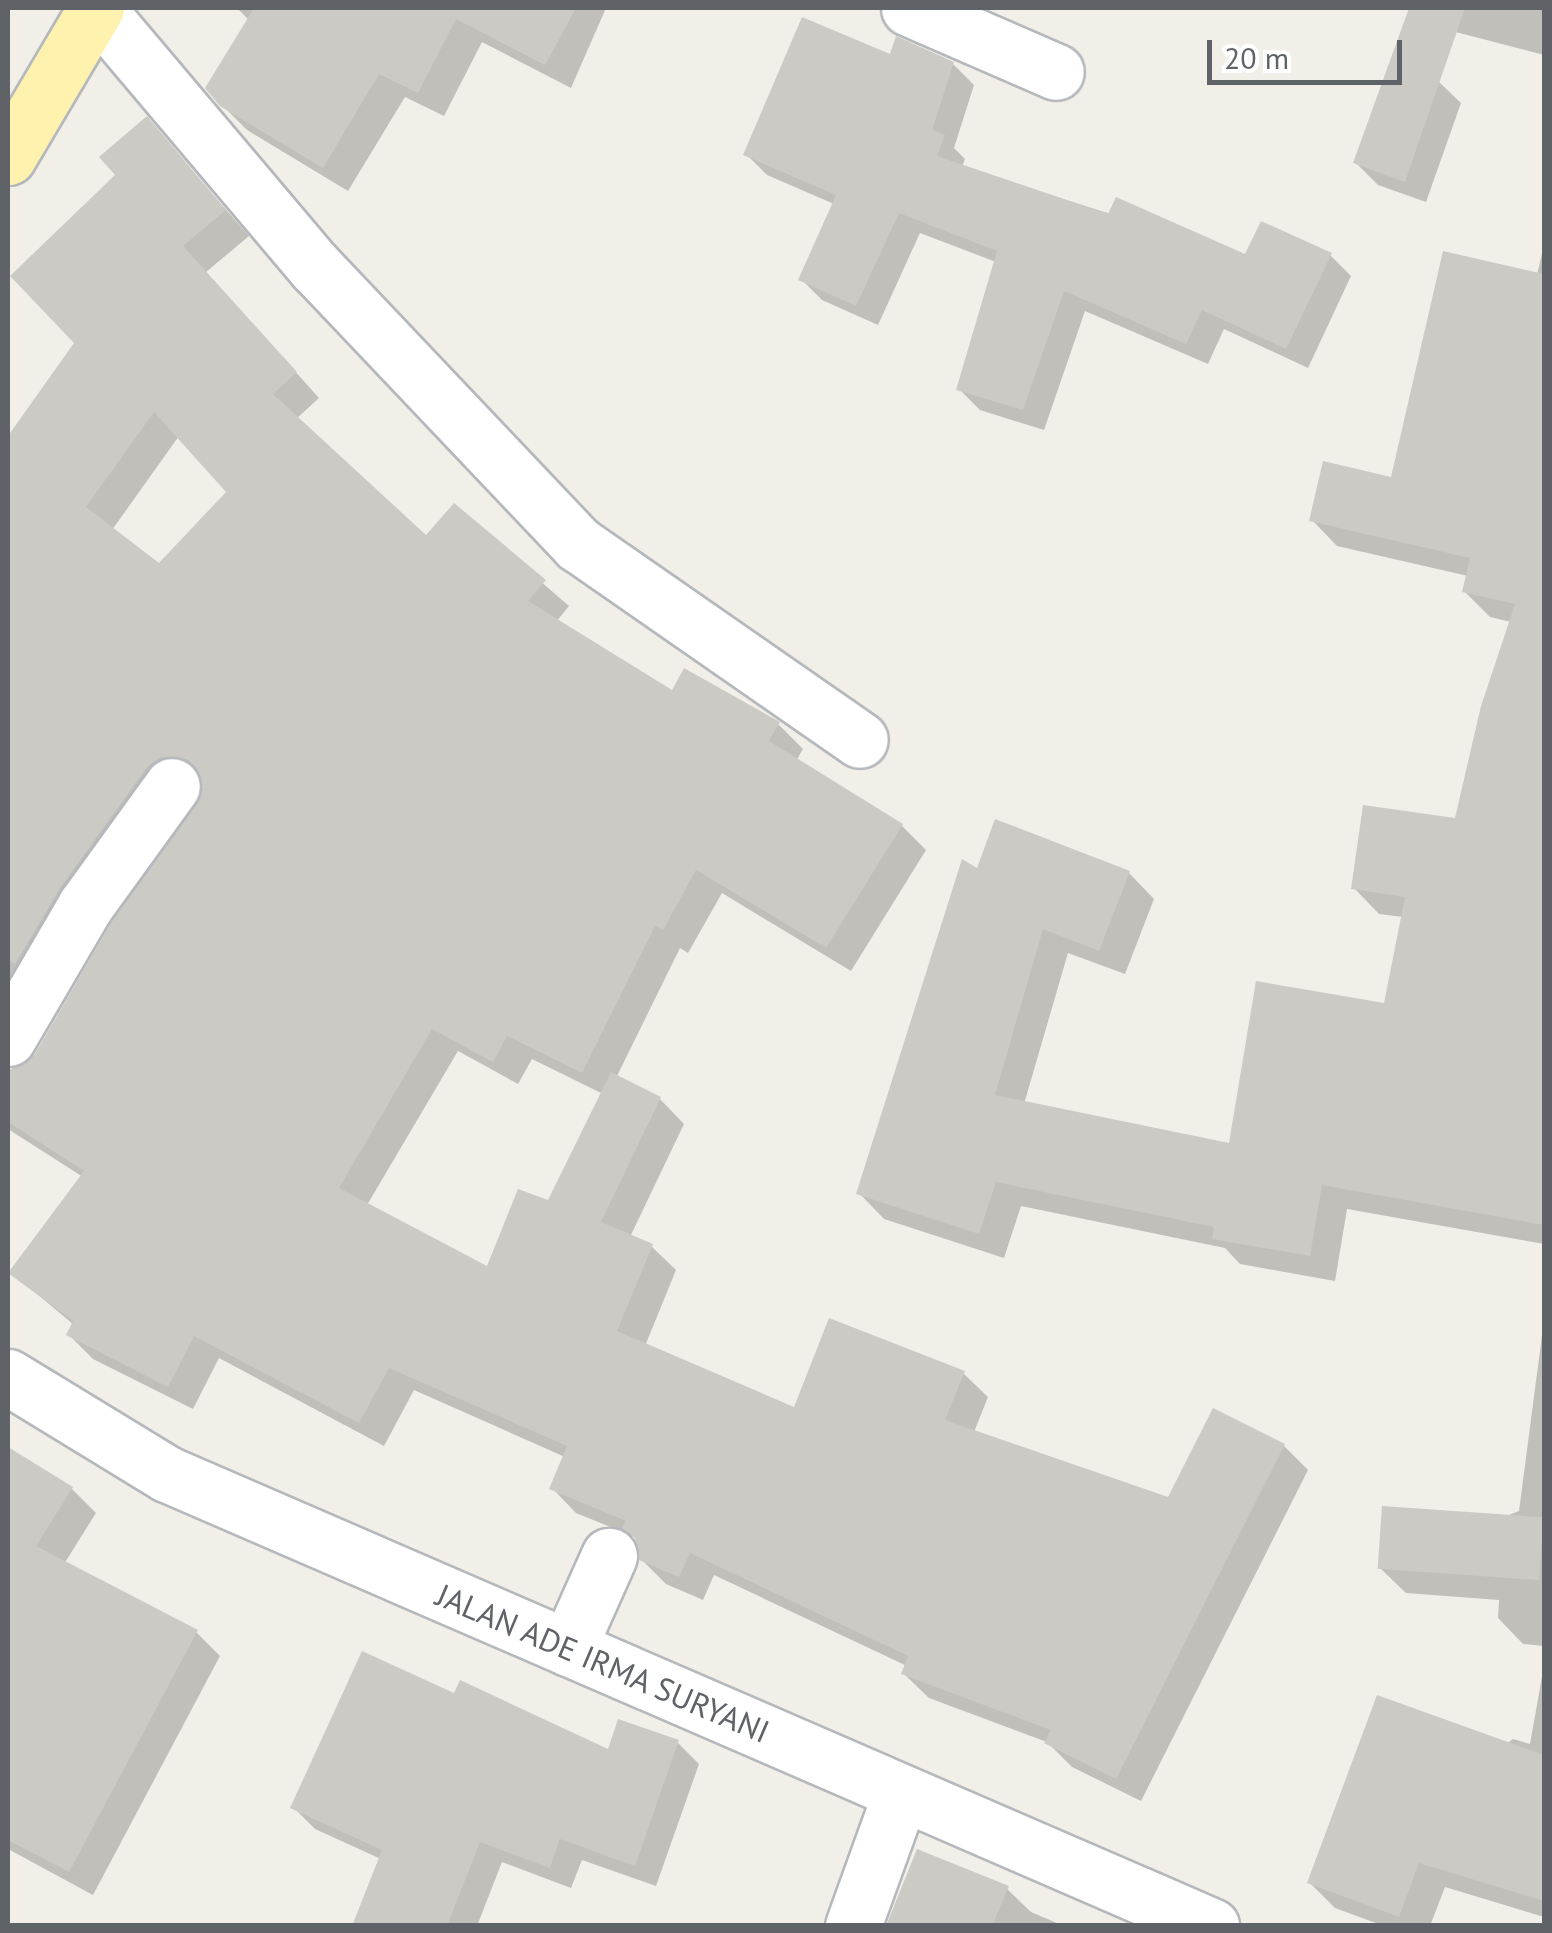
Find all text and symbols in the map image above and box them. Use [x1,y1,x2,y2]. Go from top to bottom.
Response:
scale bar [1212,20,1407,82]
text: 20 m [1224,38,1289,77]
street label: JALAN ADE IRMA SURYANI [430,1575,776,1751]

